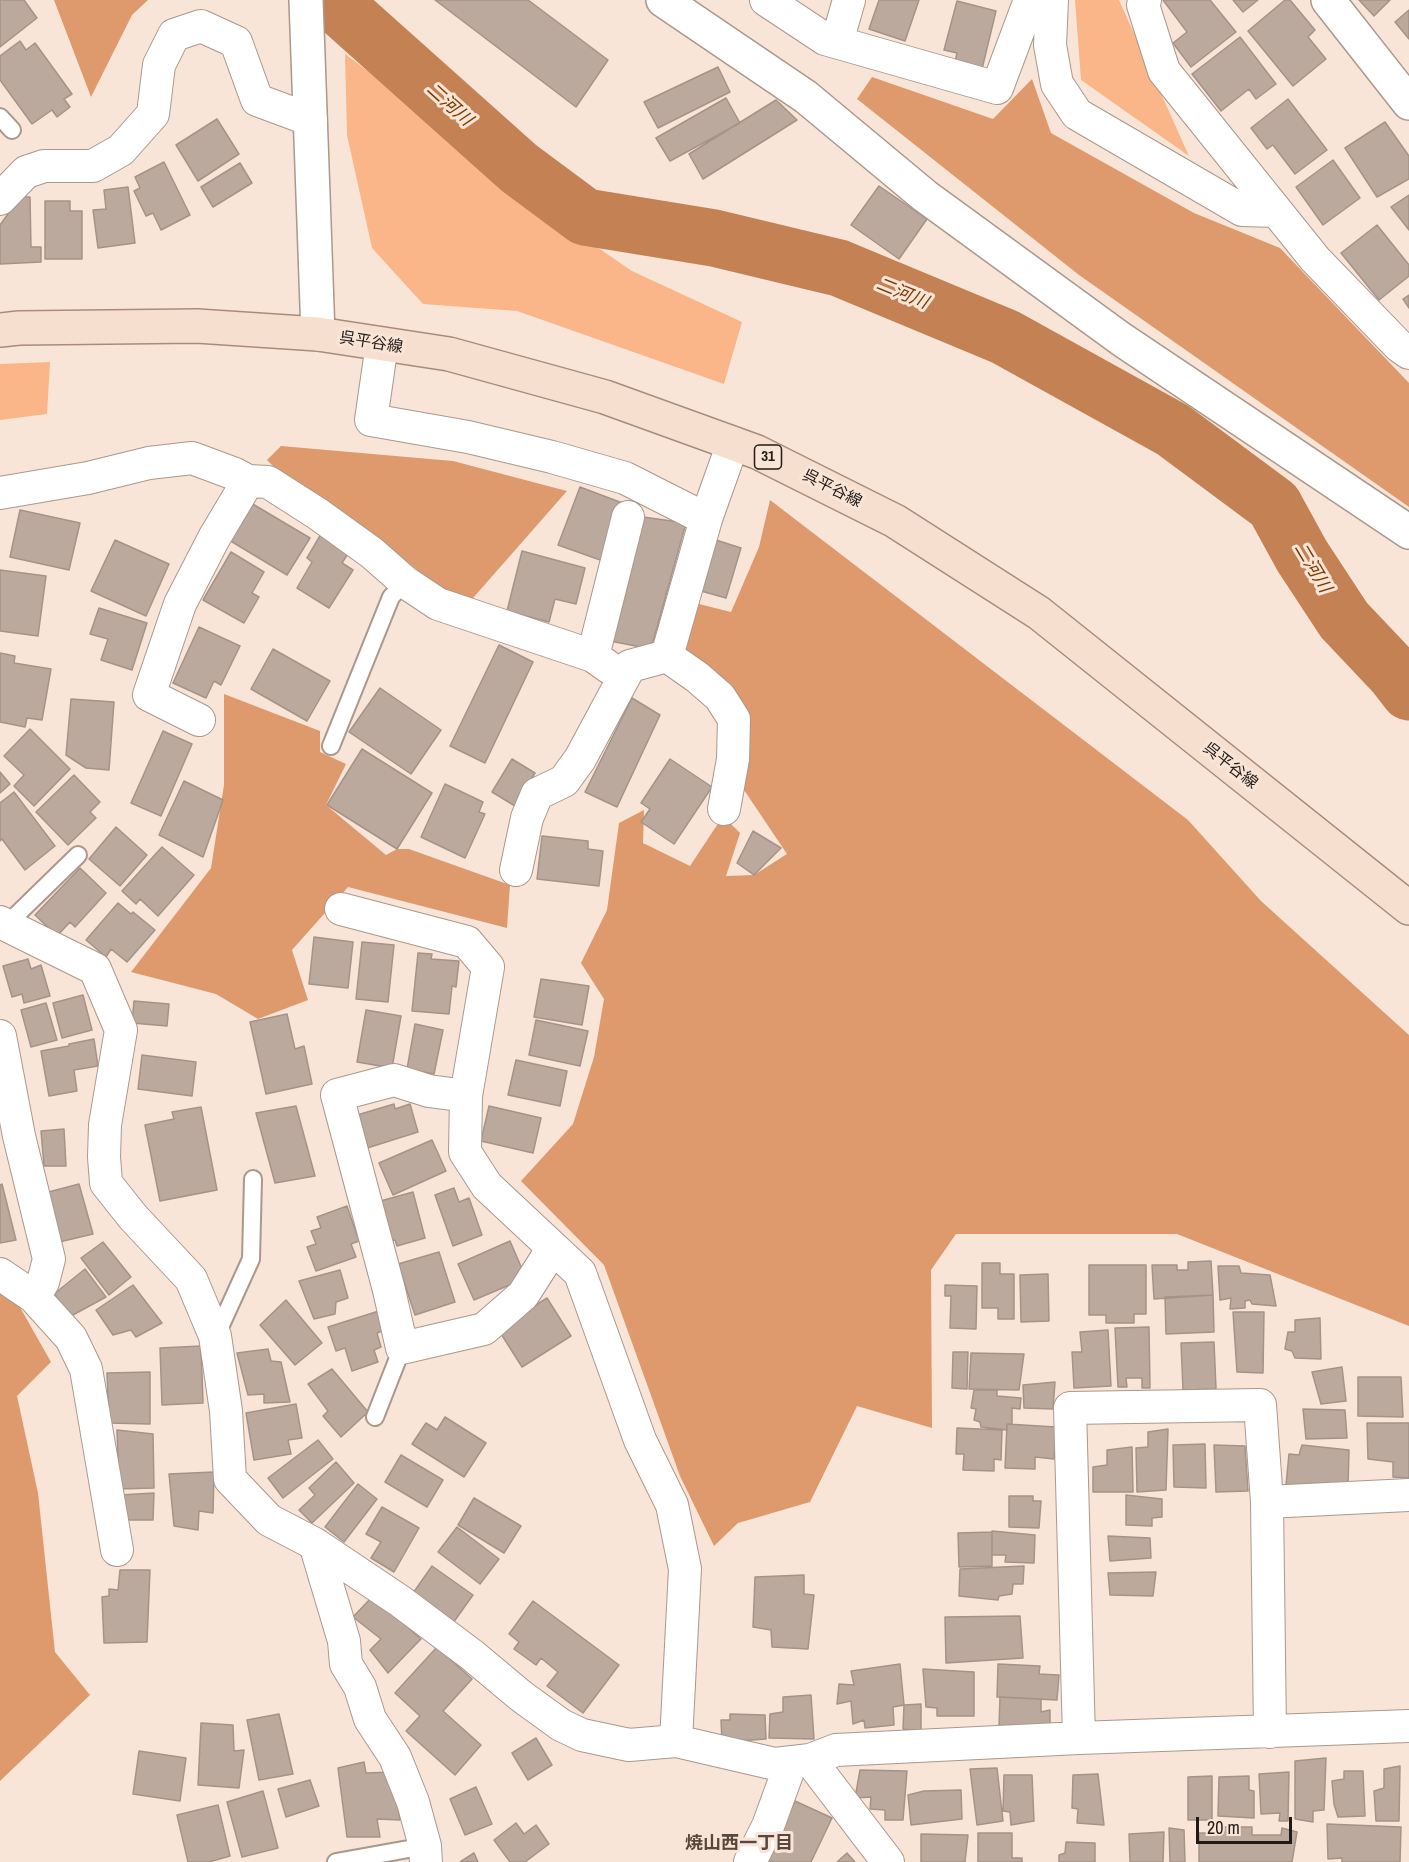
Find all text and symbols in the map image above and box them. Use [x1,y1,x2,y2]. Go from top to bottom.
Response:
water label: 二河川 [422,79,476,131]
water label: 二河川 [873,274,931,314]
street label: 呉平谷線 [338,329,404,357]
road number: 31 [754,445,782,469]
street label: 呉平谷線 [799,466,865,512]
water label: 二河川 [1289,539,1335,597]
street label: 呉平谷線 [1199,739,1261,793]
scale bar [1199,1805,1295,1843]
text: 20 m [1207,1815,1240,1840]
district label: 焼山西一丁目 [685,1833,793,1855]

